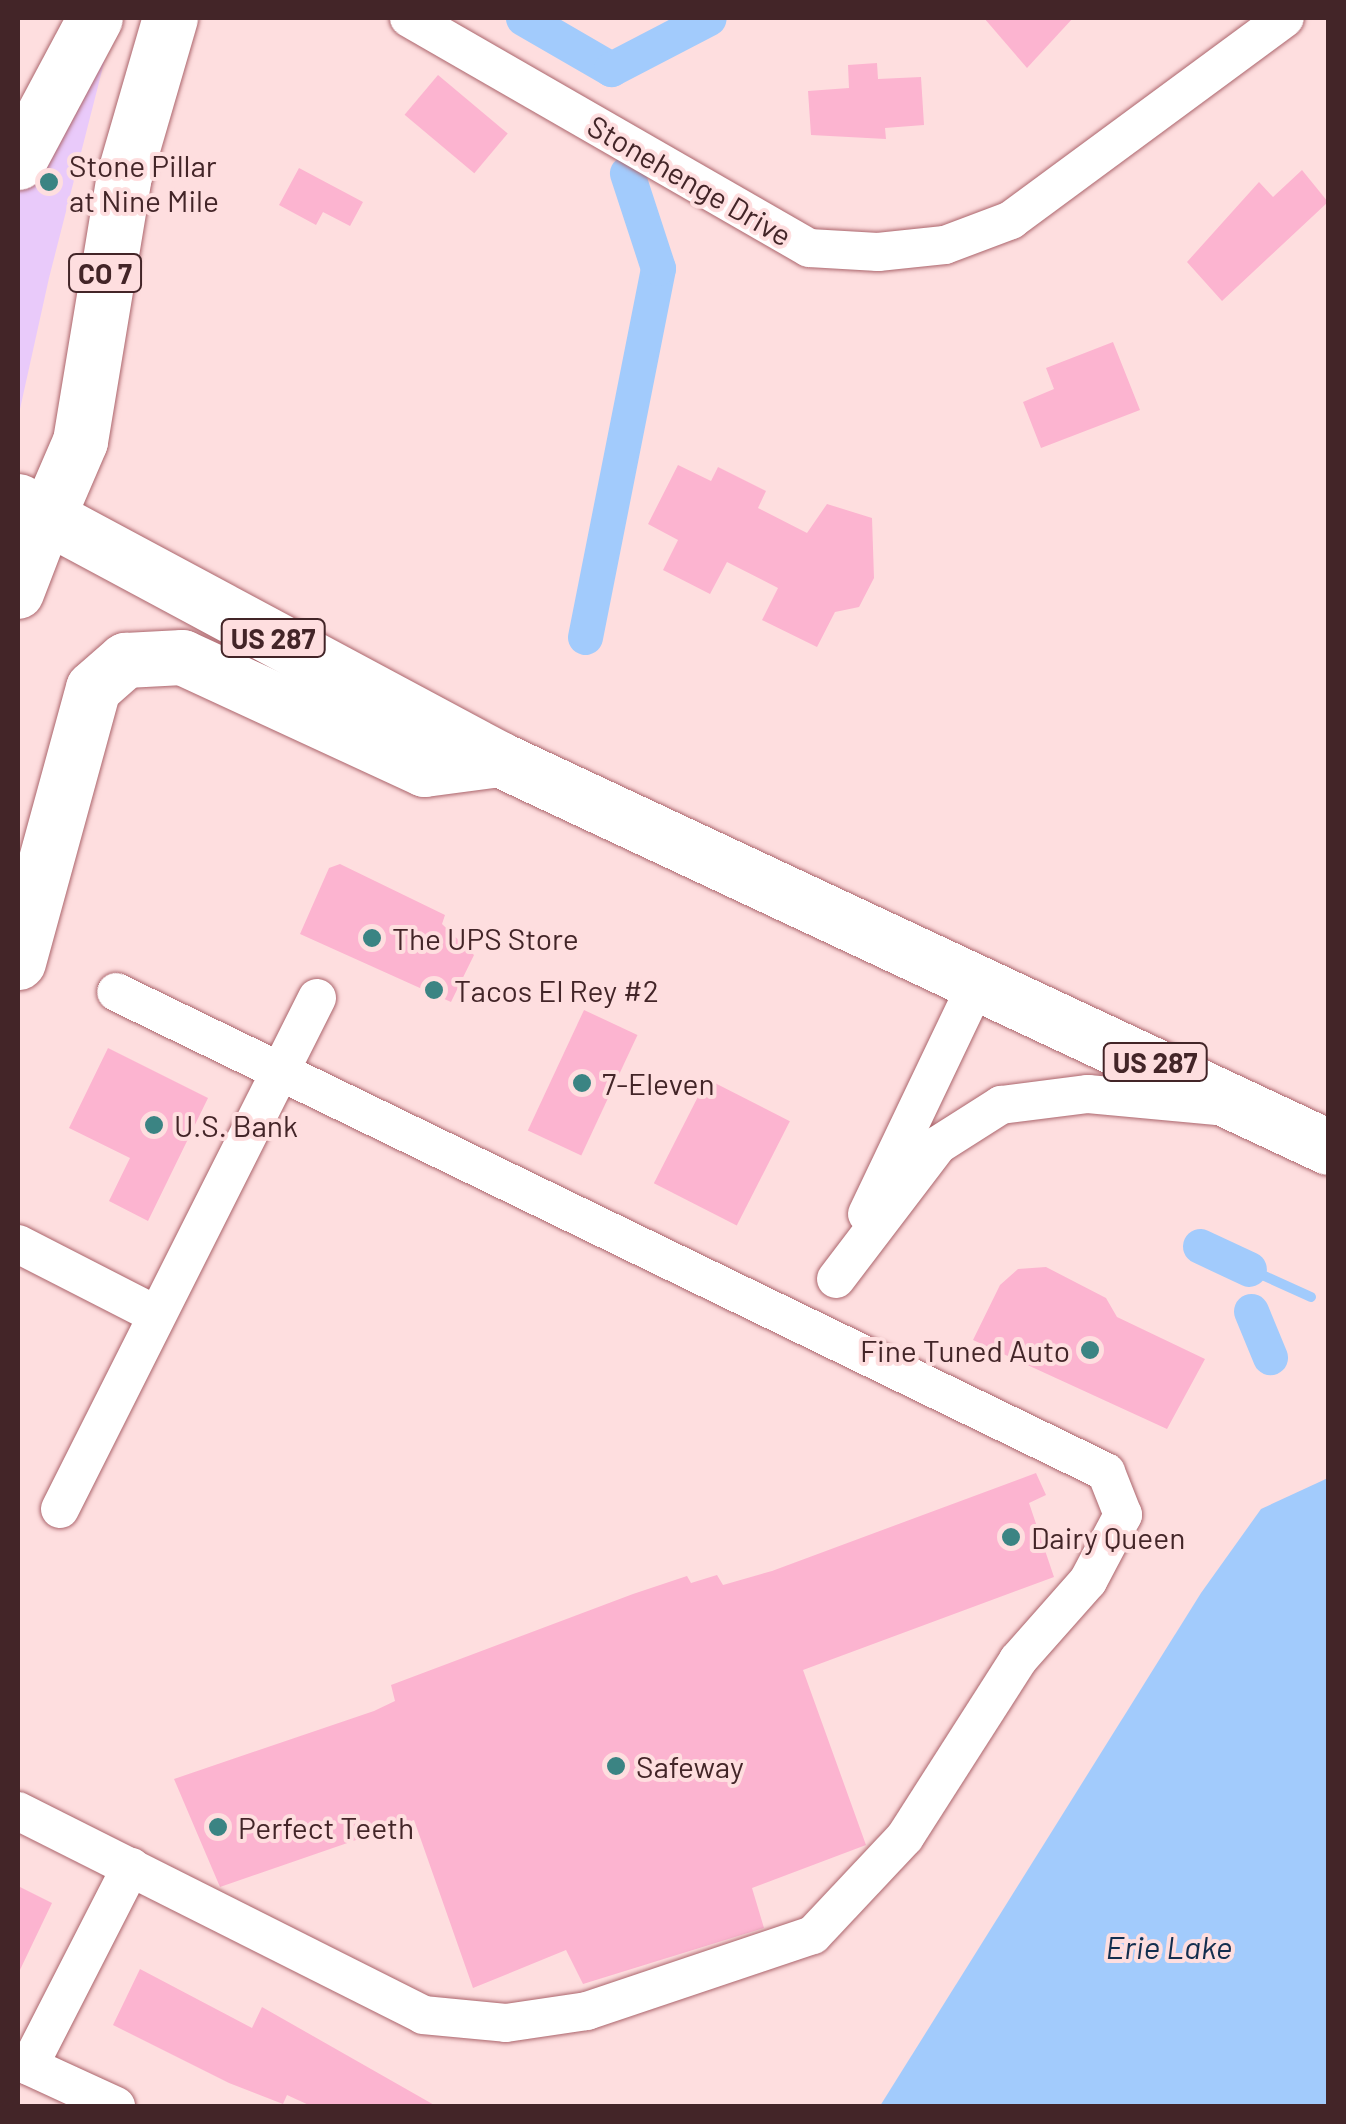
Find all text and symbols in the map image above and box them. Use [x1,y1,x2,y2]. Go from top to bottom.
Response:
street label: Stonehenge Drive [582,107,798,253]
place label: Stone Pillar at Nine Mile [69,147,219,218]
marker: Stone Pillar at Nine Mile [38,171,60,193]
road number: CO 7 [68,250,142,296]
road number: US 287 [220,615,326,661]
place label: The UPS Store [392,920,579,956]
marker: The UPS Store [361,927,383,949]
place label: Tacos El Rey #2 [454,972,659,1008]
marker: Tacos El Rey #2 [423,979,445,1001]
road number: US 287 [1102,1039,1208,1085]
place label: 7-Eleven [602,1065,715,1101]
marker: 7-Eleven [571,1072,593,1094]
place label: U.S. Bank [174,1107,298,1143]
marker: U.S. Bank [143,1114,165,1136]
place label: Fine Tuned Auto [860,1332,1070,1368]
marker: Fine Tuned Auto [1079,1339,1101,1361]
place label: Dairy Queen [1031,1519,1185,1555]
marker: Dairy Queen [1000,1526,1022,1548]
place label: Safeway [636,1748,744,1784]
marker: Safeway [605,1755,627,1777]
place label: Perfect Teeth [238,1809,414,1845]
marker: Perfect Teeth [207,1816,229,1838]
water label: Erie Lake [1106,1927,1232,1965]

